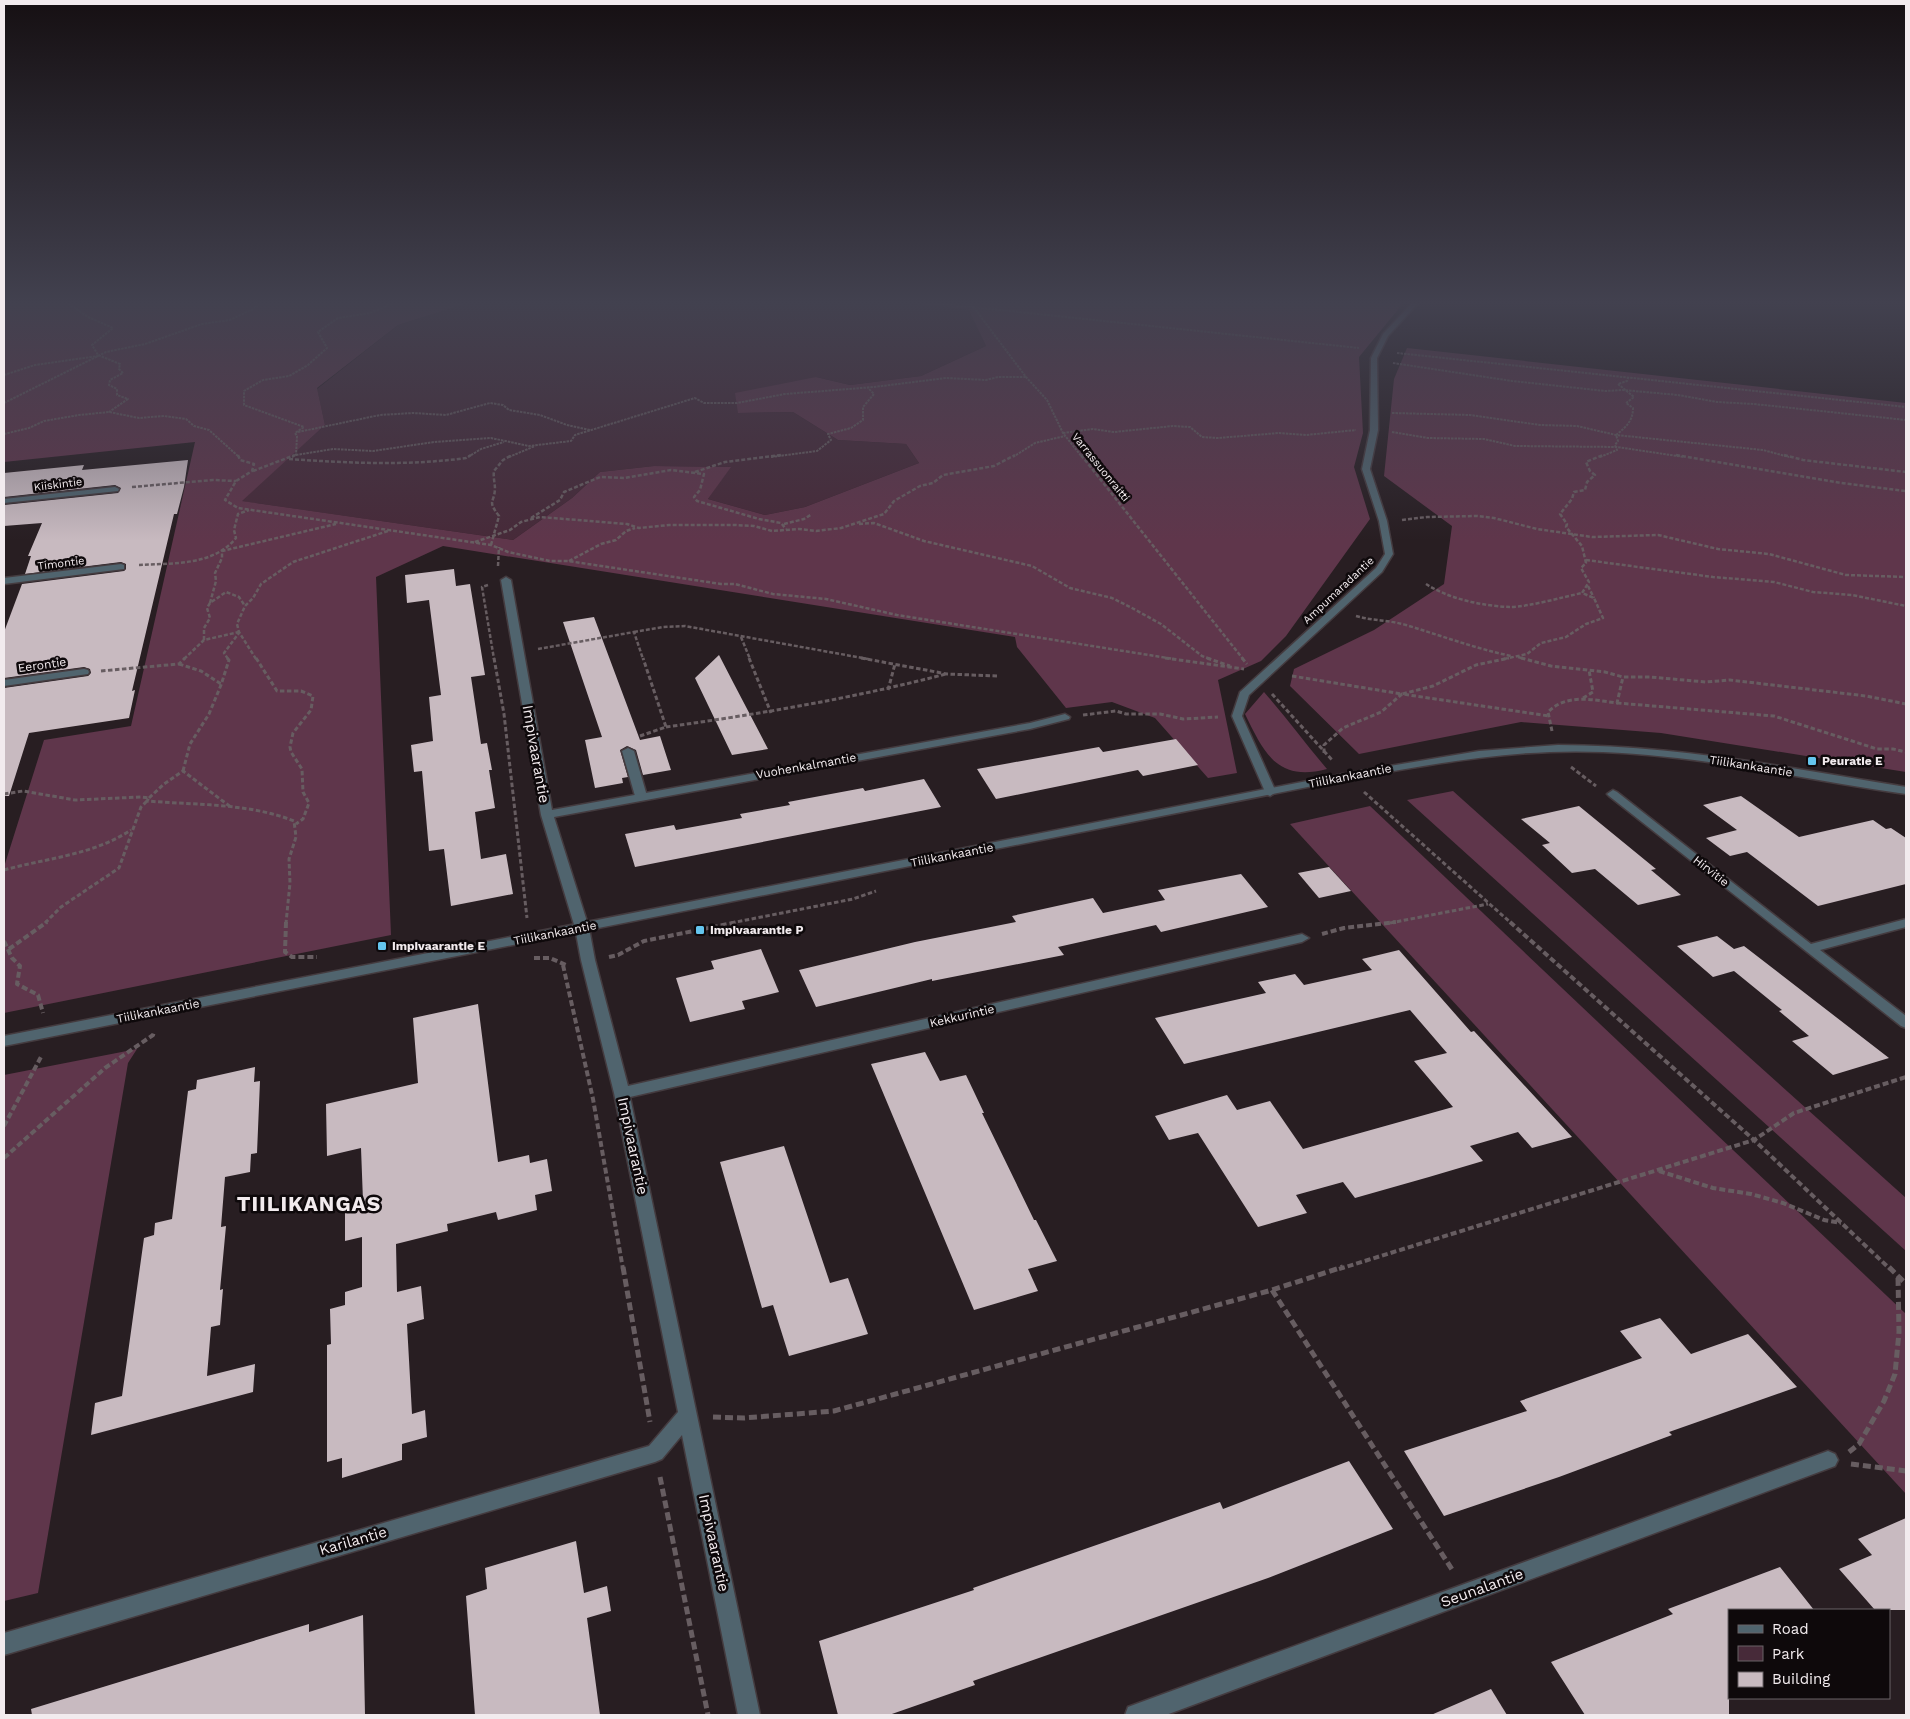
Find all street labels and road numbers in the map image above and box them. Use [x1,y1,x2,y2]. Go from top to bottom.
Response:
street label: Varrassuonraitti [1069,430,1132,504]
street label: Kiiskintie [33,475,83,494]
street label: Timontie [37,554,85,573]
street label: Ampumaradantie [1300,554,1377,627]
street label: Eerontie [17,655,67,675]
street label: Impivaarantie [519,704,553,804]
street label: Vuohenkalmantie [755,750,857,782]
street label: Tiilikankaantie [1708,753,1794,779]
street label: Tiilikankaantie [1307,761,1393,791]
street label: Tiilikankaantie [909,840,995,870]
street label: Hirvitie [1690,853,1732,889]
street label: Tiilikankaantie [512,918,598,948]
street label: Tiilikankaantie [115,996,201,1026]
street label: Kekkurintie [928,1002,996,1030]
street label: Impivaarantie [614,1096,652,1196]
street label: Impivaarantie [695,1493,733,1593]
street label: Karilantie [317,1523,389,1559]
street label: Seunalantie [1438,1565,1526,1611]

